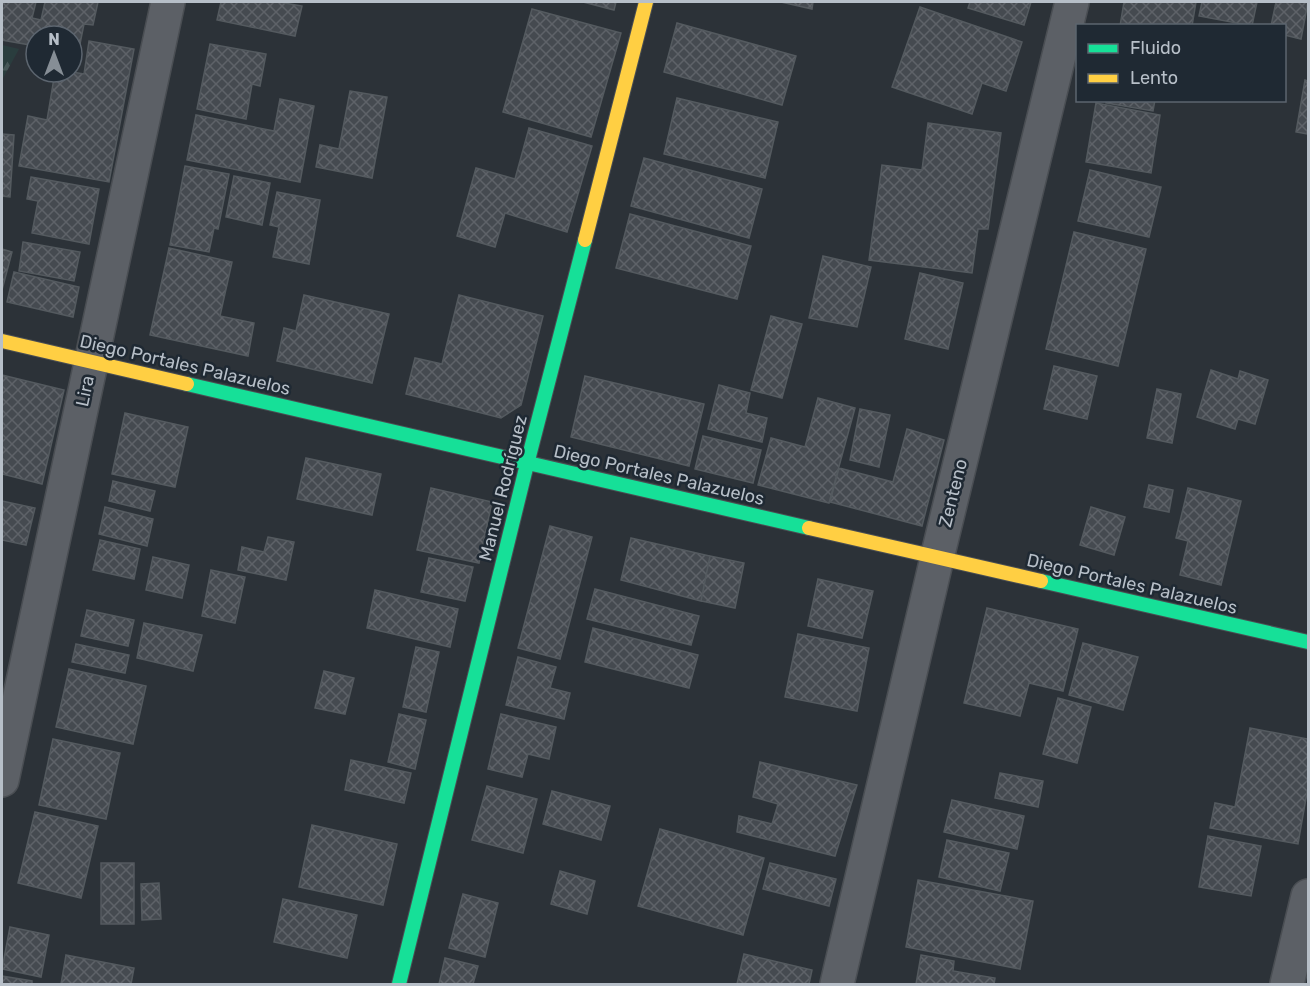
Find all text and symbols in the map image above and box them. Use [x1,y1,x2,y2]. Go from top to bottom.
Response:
north arrow [24,24,84,84]
legend [1076,24,1286,102]
text: N [48,30,60,49]
text: Fluido [1130,37,1181,59]
text: Lento [1130,67,1178,89]
street label: Diego Portales Palazuelos [78,330,292,400]
street label: Lira [71,373,99,409]
street label: Manuel Rodríguez [474,413,532,563]
street label: Diego Portales Palazuelos [552,440,766,510]
street label: Zenteno [934,456,972,530]
street label: Diego Portales Palazuelos [1025,549,1239,619]

